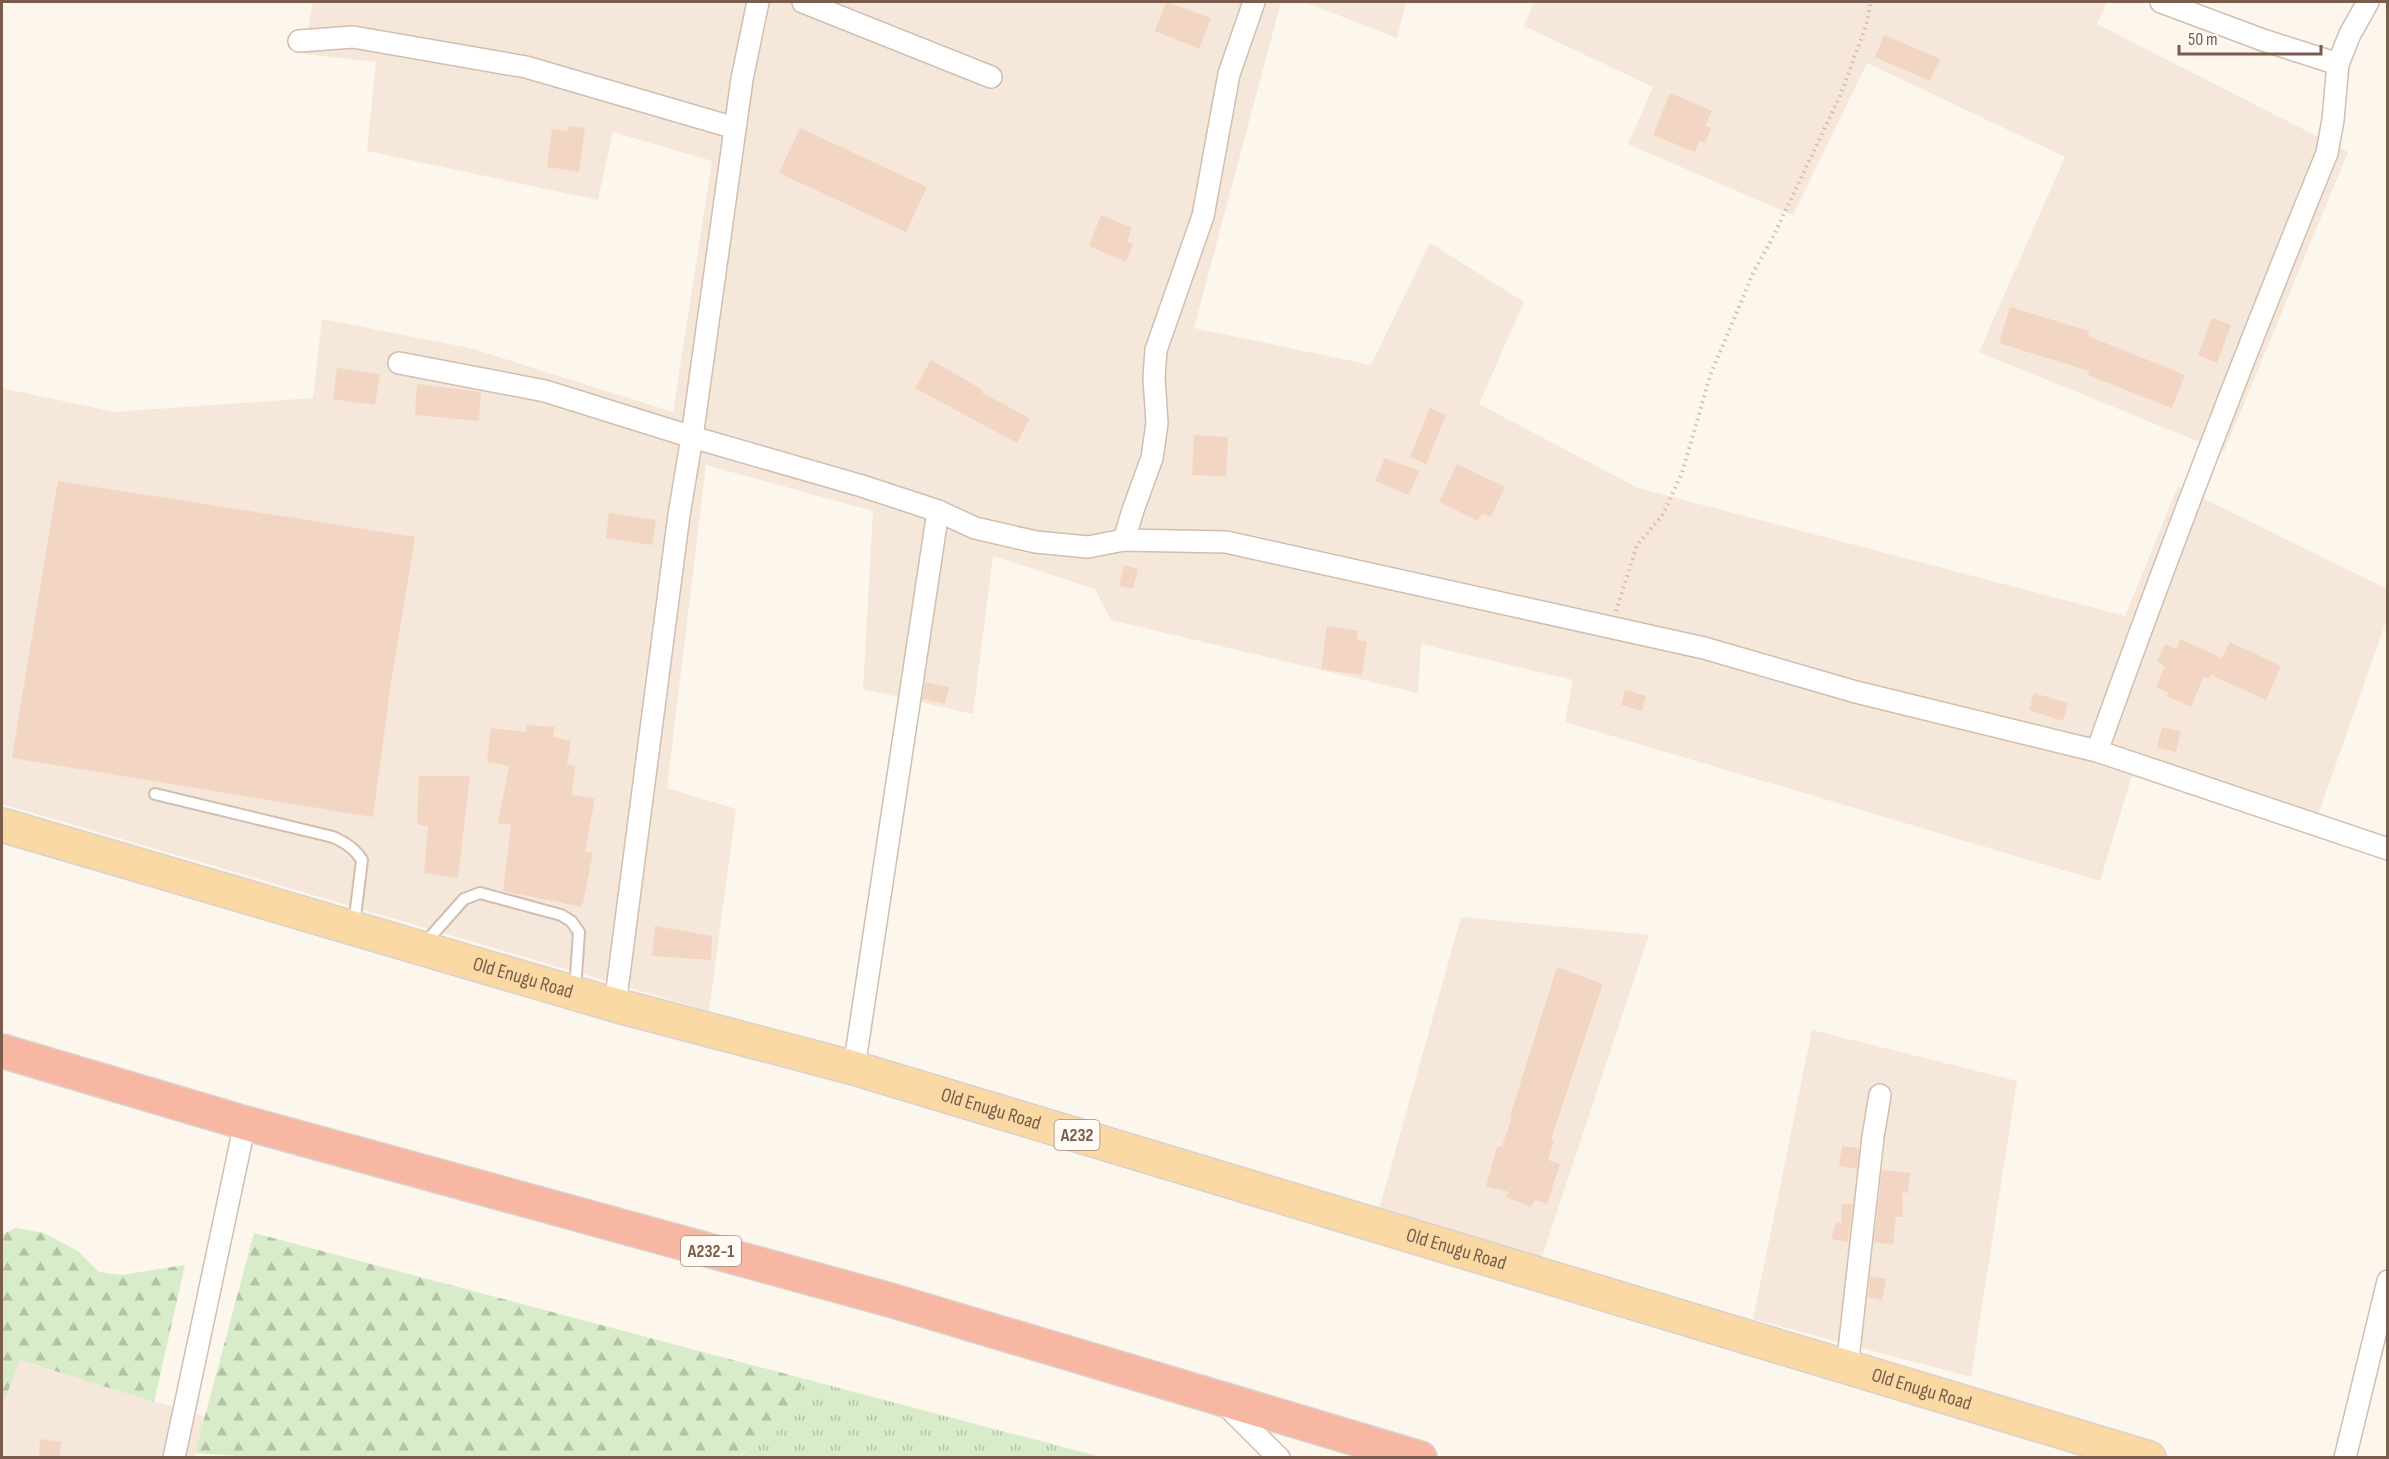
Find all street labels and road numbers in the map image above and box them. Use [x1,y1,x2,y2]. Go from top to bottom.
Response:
street label: Old Enugu Road [470,952,576,1004]
street label: Old Enugu Road [938,1083,1044,1136]
road number: A232 [1054,1120,1100,1150]
street label: Old Enugu Road [1403,1223,1509,1276]
road number: A232-1 [681,1236,741,1266]
street label: Old Enugu Road [1869,1363,1974,1416]

